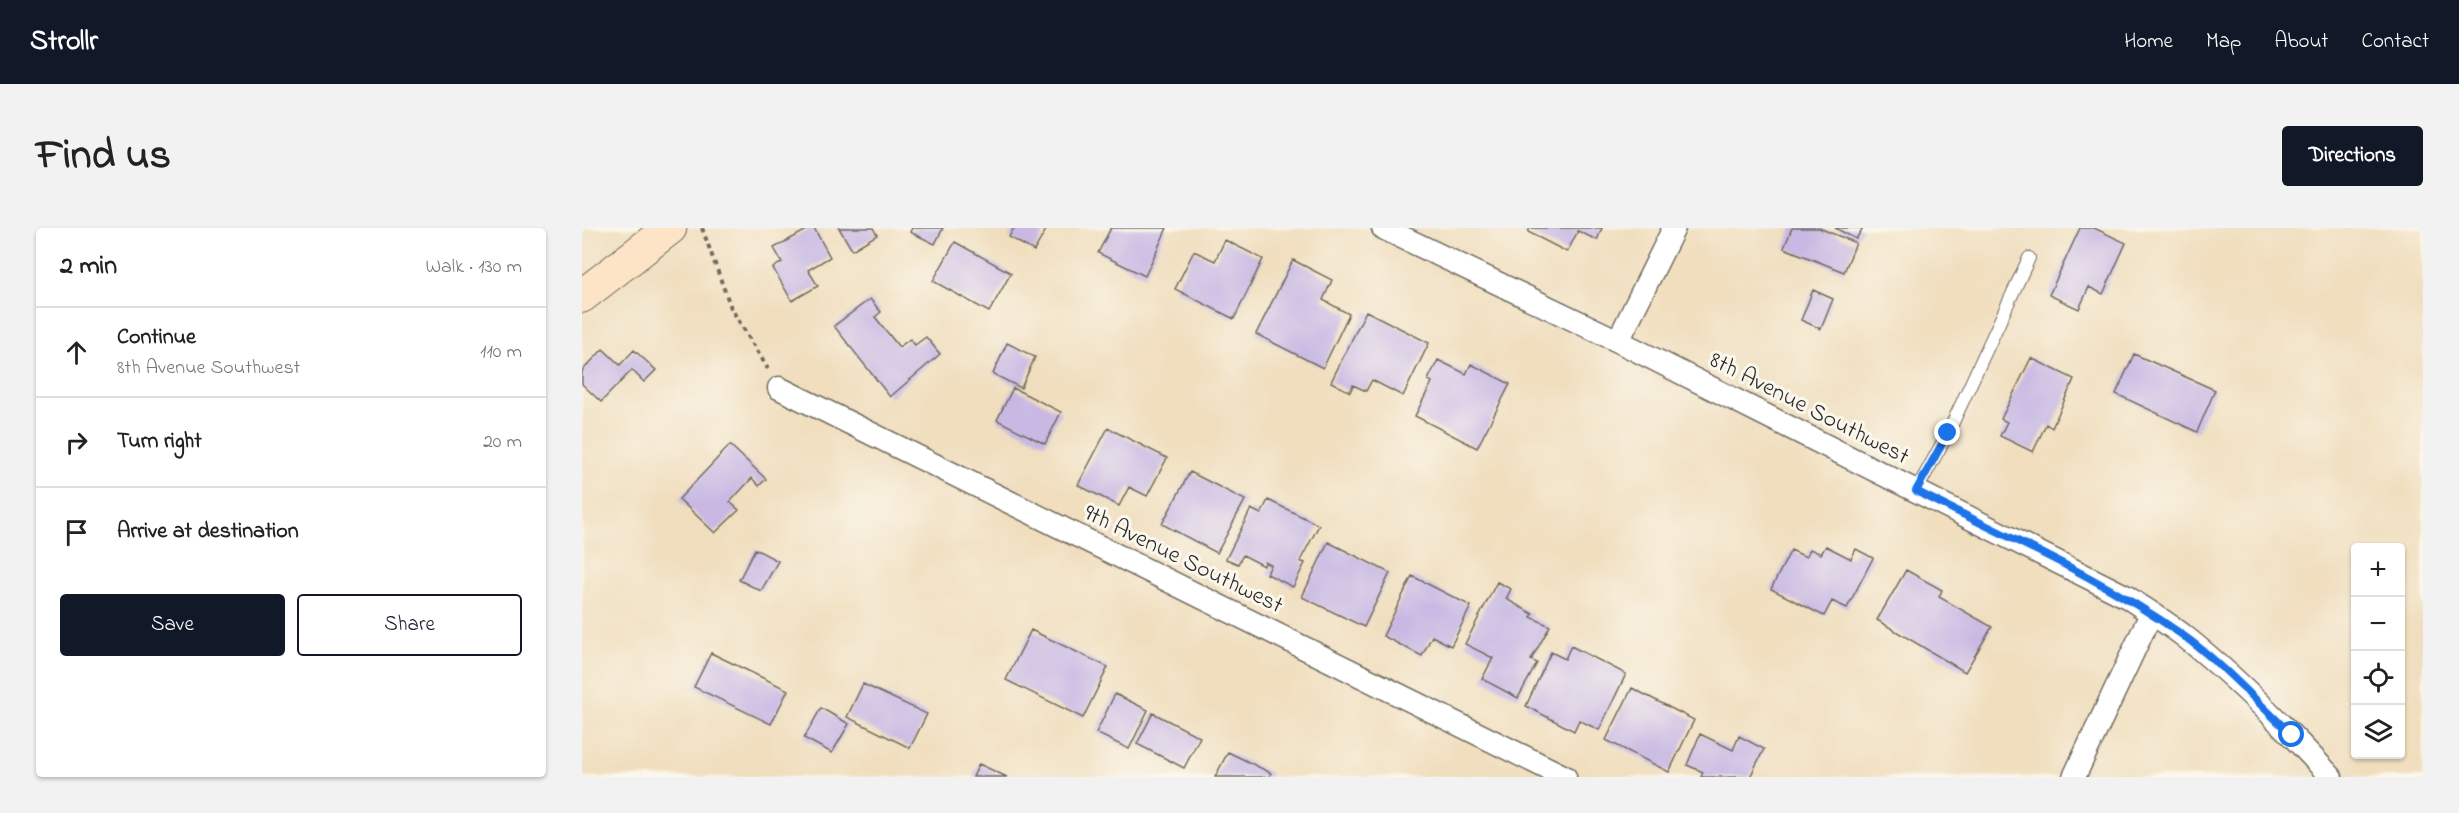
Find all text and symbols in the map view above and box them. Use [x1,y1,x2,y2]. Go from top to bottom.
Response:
text: Strollr [30,22,98,63]
text: Home [2124,27,2173,57]
text: Map [2206,27,2241,57]
text: About [2274,27,2328,57]
text: Contact [2361,27,2429,57]
text: Find us [36,126,171,187]
button: Directions [2282,126,2423,186]
text: 2 min [60,248,117,286]
text: Walk · 130 m [426,253,522,282]
text: Continue [117,322,196,354]
icon: ahead [60,336,93,369]
text: 110 m [480,338,522,367]
street label: 8th Avenue Southwest [1703,344,1915,475]
text: 8th Avenue Southwest [117,354,300,383]
route end [1934,419,1960,445]
icon: right [60,426,93,459]
text: Turn right [117,426,202,458]
text: 20 m [483,428,522,457]
street label: 9th Avenue Southwest [1077,497,1289,624]
icon: arrive [60,516,93,549]
text: Arrive at destination [117,516,299,548]
map controls [2351,543,2405,759]
button: + [2351,543,2405,597]
button: Save [60,594,285,656]
button: Share [297,594,522,656]
button: − [2351,597,2405,651]
button: locate [2351,651,2405,705]
button: layers [2351,705,2405,759]
route start [2278,721,2304,747]

